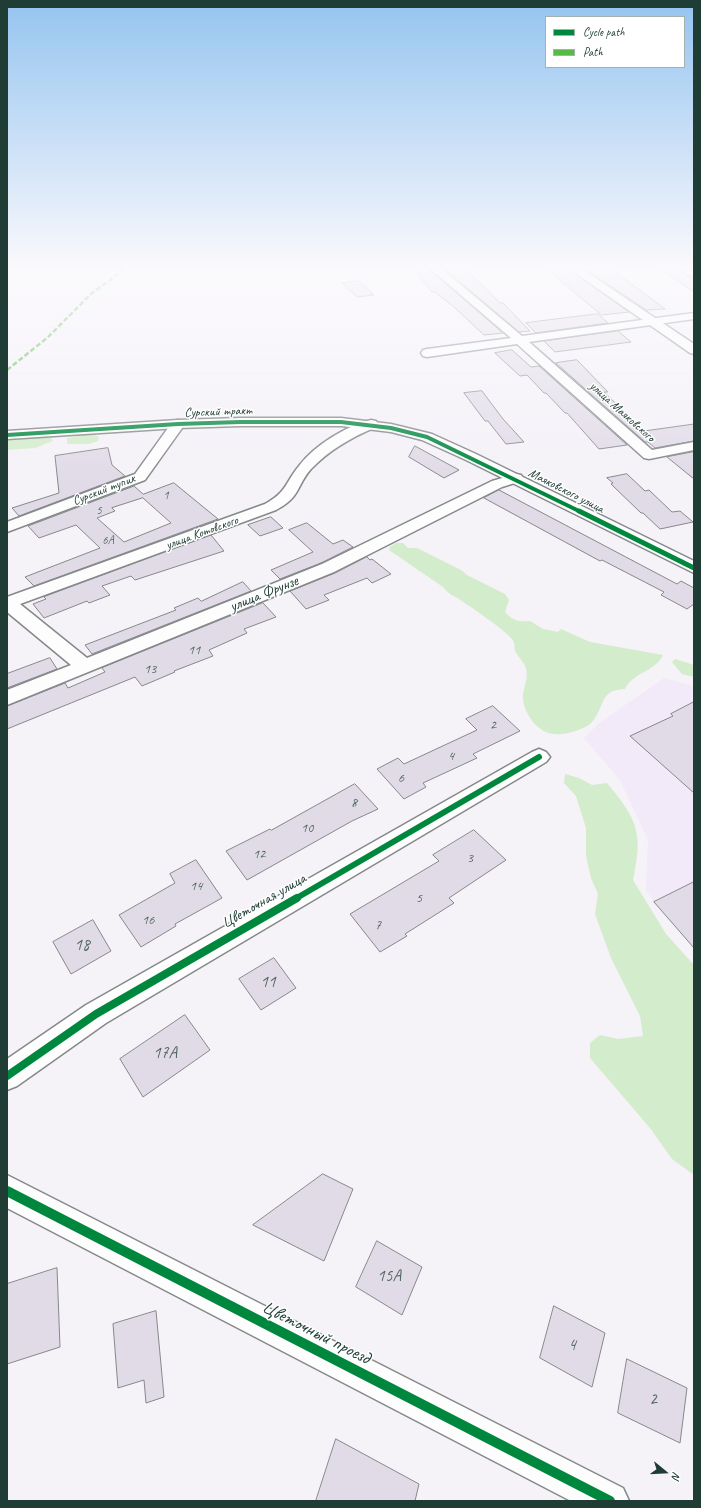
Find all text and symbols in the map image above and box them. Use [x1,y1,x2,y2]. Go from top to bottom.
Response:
legend [545,16,685,68]
text: Cycle path [583,24,625,40]
text: Path [583,44,603,60]
street label: улица Маяковского [586,379,658,445]
street label: Сурский тракт [184,403,252,421]
street label: Маяковского улица [526,465,606,517]
street label: Сурский тупик [70,471,138,509]
house number: 1 [163,489,169,503]
house number: 5 [96,504,102,518]
street label: улица Котовского [164,513,240,553]
house number: 6А [102,534,114,548]
street label: улица Фрунзе [227,572,301,616]
house number: 11 [188,642,200,658]
house number: 13 [144,661,156,677]
house number: 2 [490,717,496,733]
house number: 4 [448,748,454,764]
house number: 6 [398,770,404,786]
house number: 8 [351,795,357,811]
house number: 10 [301,820,313,836]
house number: 12 [253,846,265,862]
house number: 3 [467,850,473,866]
street label: Цветочная улица [218,869,310,933]
house number: 14 [190,878,202,894]
house number: 5 [416,890,422,906]
house number: 16 [142,912,154,928]
house number: 7 [375,917,381,933]
house number: 18 [74,936,90,956]
house number: 11 [260,973,276,993]
house number: 17А [153,1044,177,1064]
house number: 15А [377,1267,401,1287]
street label: Цветочный проезд [258,1296,374,1370]
house number: 4 [568,1336,576,1356]
house number: 2 [649,1390,657,1410]
north arrow [645,1452,685,1492]
text: N [669,1470,684,1481]

